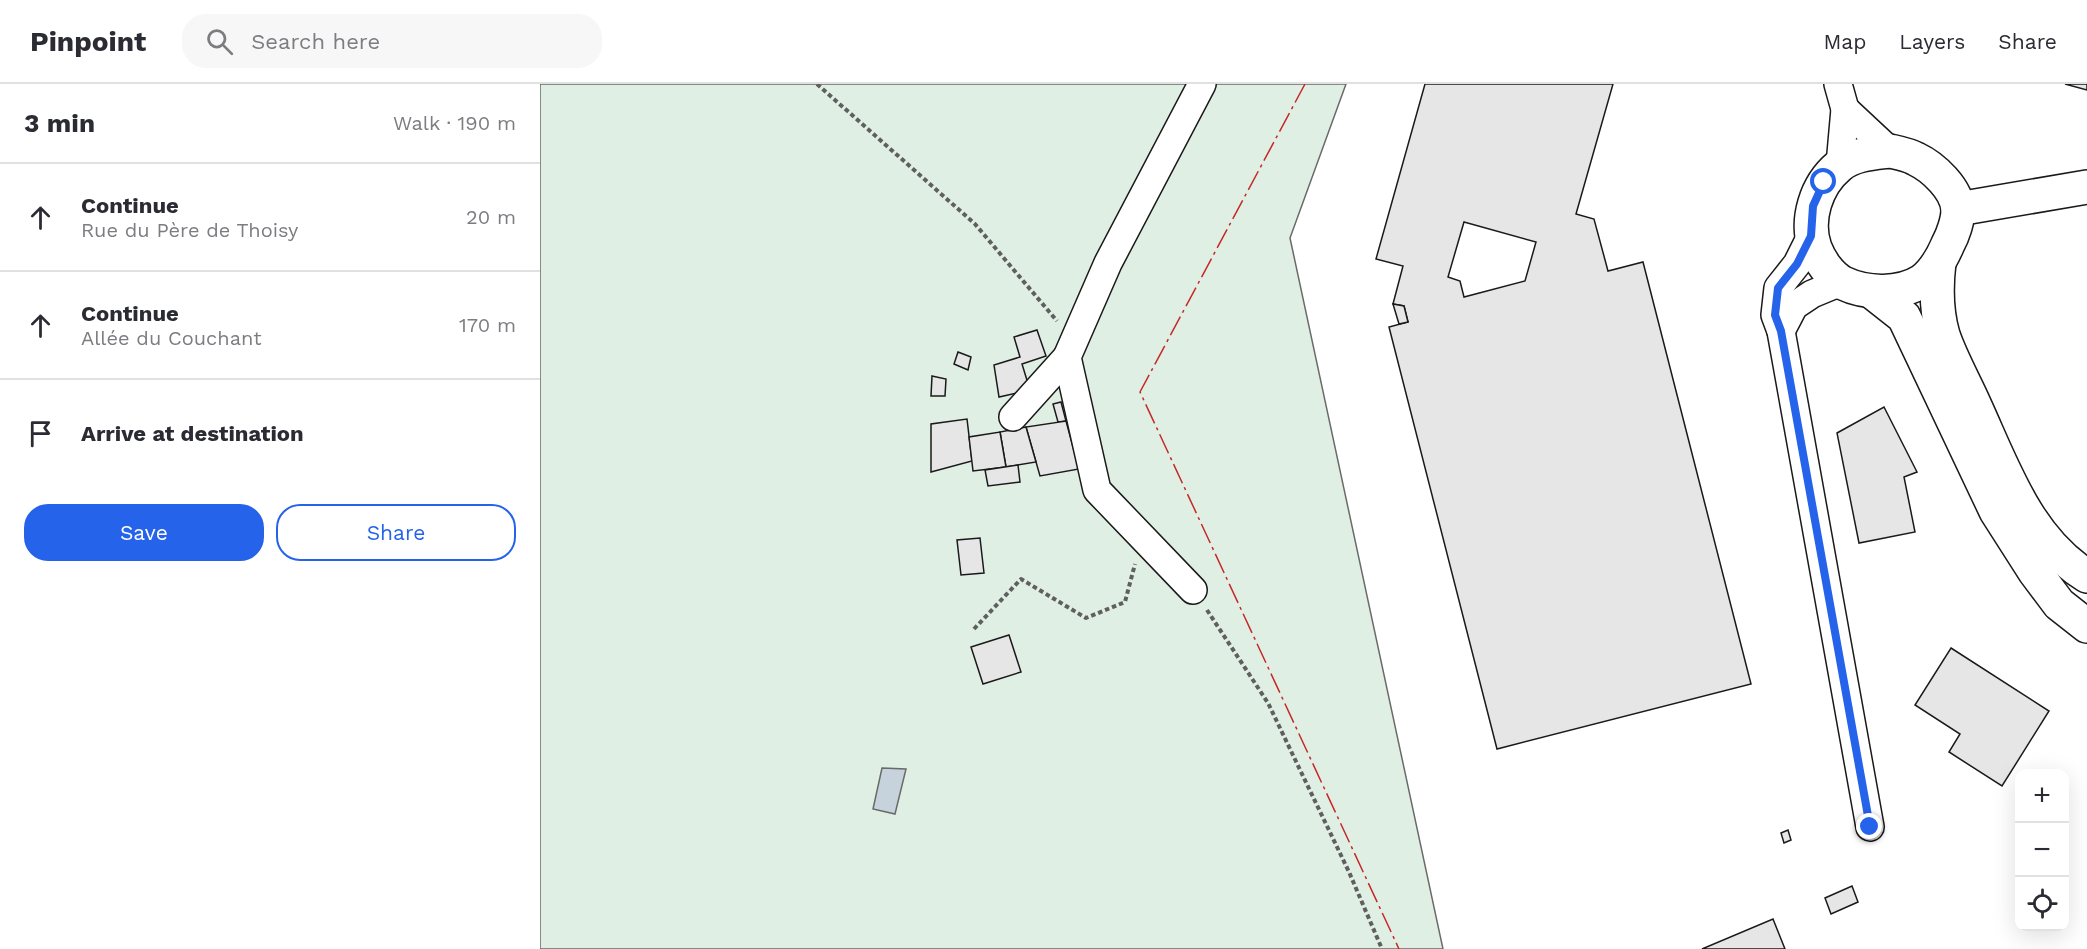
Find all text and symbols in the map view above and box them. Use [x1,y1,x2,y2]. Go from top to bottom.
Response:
search box [182,14,602,68]
text: Pinpoint [30,25,146,58]
icon: search [203,25,236,58]
text: Search here [251,29,380,54]
text: Map [1823,29,1866,54]
text: Layers [1899,29,1965,54]
text: Share [1998,29,2057,54]
text: 3 min [24,108,95,138]
text: Walk · 190 m [393,111,516,135]
route start [1810,168,1836,194]
text: Continue [81,193,179,218]
icon: ahead [24,201,57,234]
text: 20 m [466,205,516,229]
text: Rue du Père de Thoisy [81,218,298,242]
text: Continue [81,301,179,326]
icon: ahead [24,309,57,342]
text: 170 m [459,313,516,337]
text: Allée du Couchant [81,326,262,350]
icon: arrive [24,417,57,450]
text: Arrive at destination [81,421,304,446]
button: Save [24,504,264,561]
button: Share [276,504,516,561]
map controls [2015,769,2069,931]
button: + [2015,769,2069,823]
route end [1856,813,1882,839]
button: − [2015,823,2069,877]
button: locate [2015,877,2069,931]

